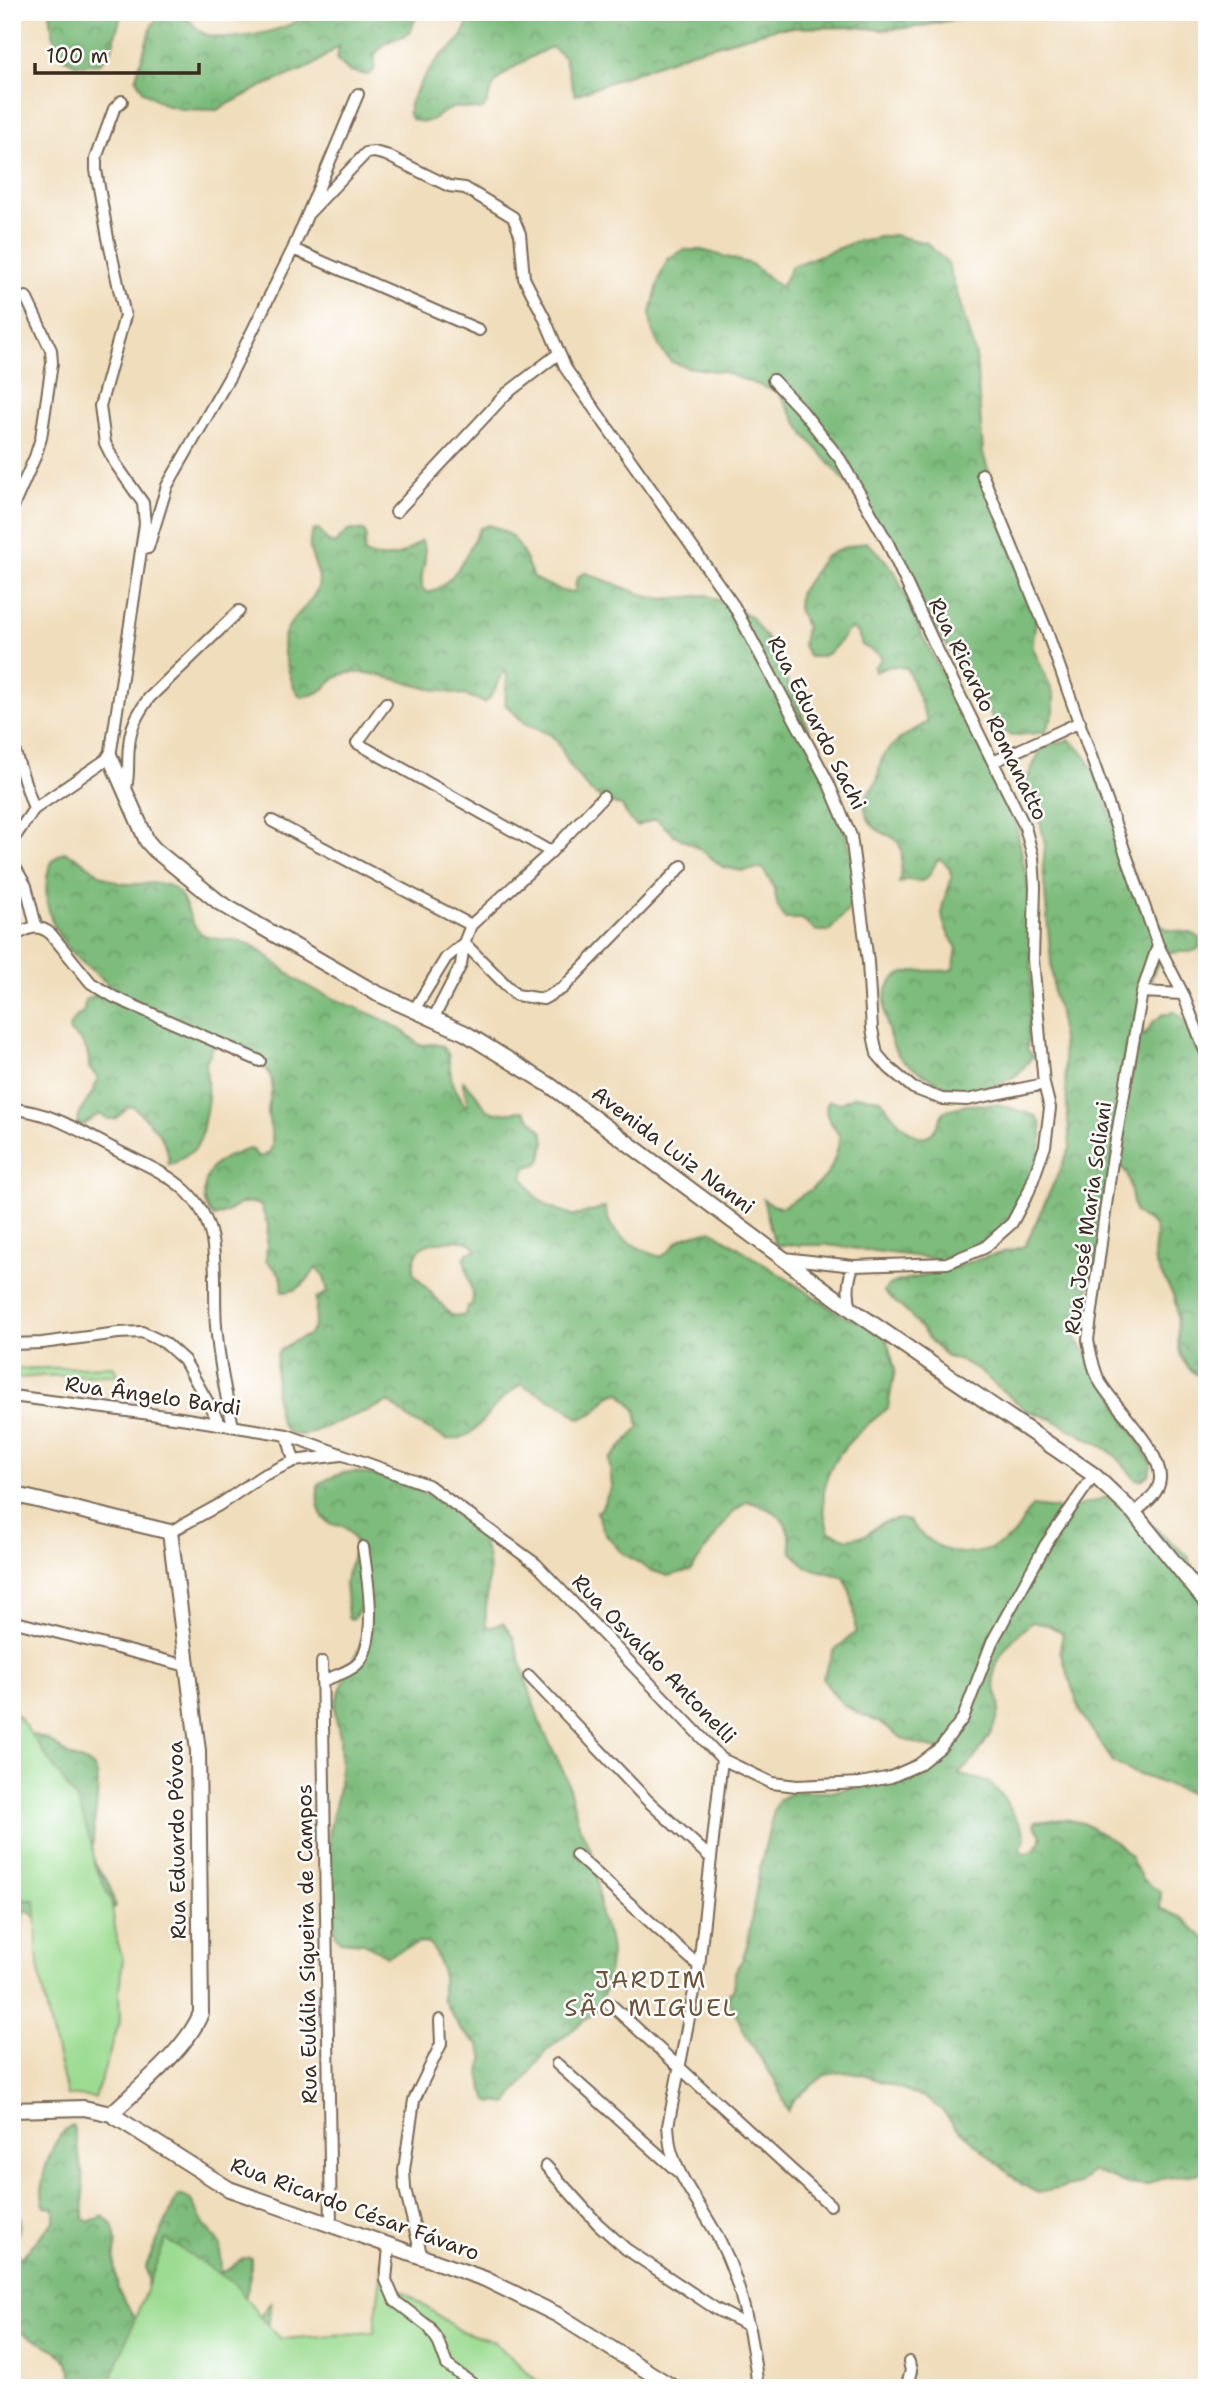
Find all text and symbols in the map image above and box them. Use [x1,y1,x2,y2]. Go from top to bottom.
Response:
scale bar [35,32,200,76]
text: 100 m [46,42,109,70]
street label: Rua Ricardo Romanatto [922,593,1054,825]
street label: Rua Eduardo Sachi [761,631,873,815]
street label: Avenida Luiz Nanni [586,1079,760,1221]
street label: Rua José Maria Soliani [1058,1099,1118,1337]
street label: Rua Ângelo Bardi [63,1369,243,1422]
street label: Rua Osvaldo Antonelli [566,1568,742,1750]
street label: Rua Eduardo Póvoa [161,1740,193,1940]
street label: Rua Eulália Siqueira de Campos [290,1784,324,2104]
district label: JARDIM SÃO MIGUEL [564,1964,738,2024]
street label: Rua Ricardo César Fávaro [227,2151,483,2267]

